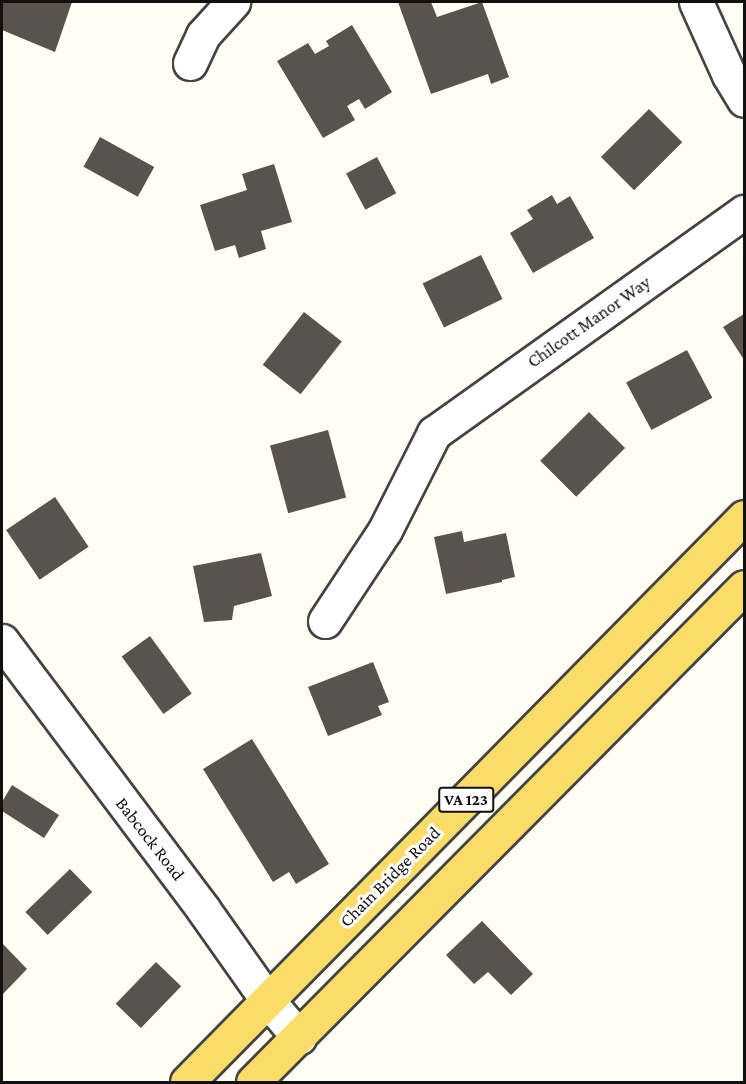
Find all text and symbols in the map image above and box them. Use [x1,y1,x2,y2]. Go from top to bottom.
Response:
street label: Chilcott Manor Way [523,272,655,372]
road number: VA 123 [438,787,494,813]
street label: Babcock Road [111,793,189,885]
street label: Chain Bridge Road [335,822,445,932]

